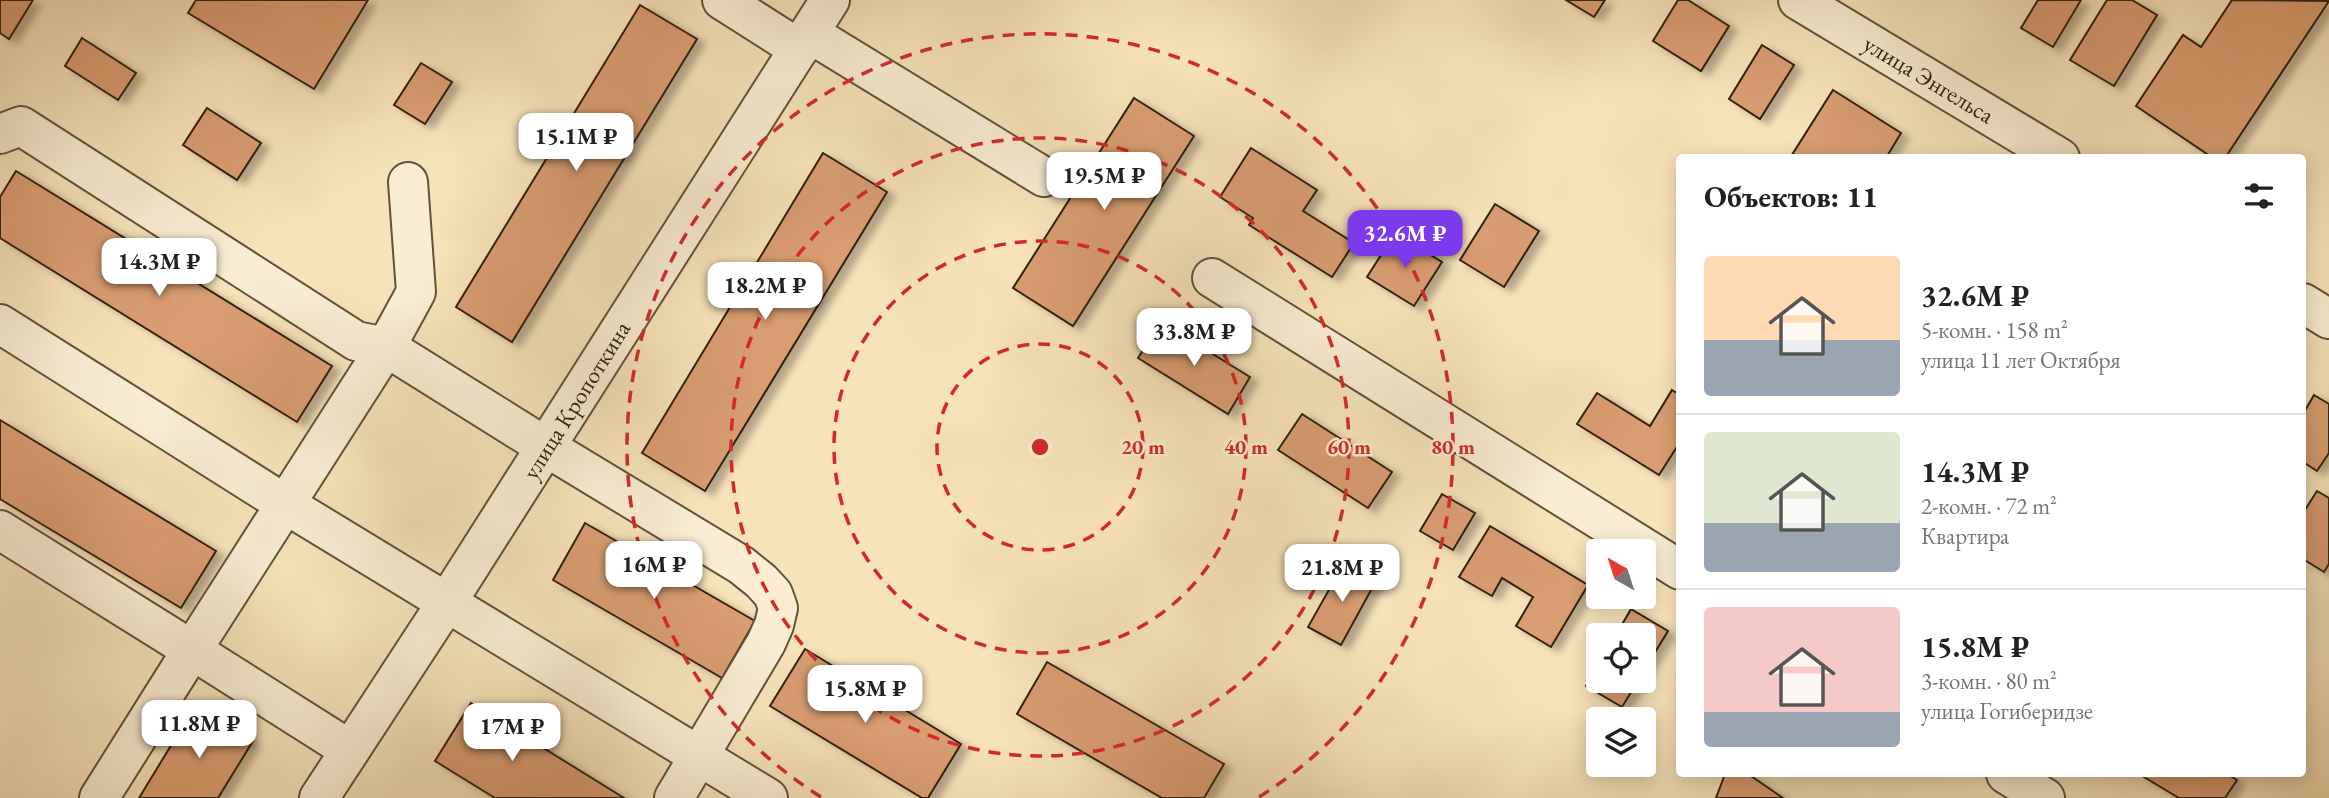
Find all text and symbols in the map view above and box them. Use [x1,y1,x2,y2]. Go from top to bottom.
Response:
street label: улица Энгельса [1858,28,2000,130]
pin: 15.1M ₽ [511,114,641,173]
text: 15.1M ₽ [535,121,617,151]
pin: 19.5M ₽ [1039,152,1169,212]
text: 19.5M ₽ [1063,160,1145,190]
text: Объектов: 11 [1704,177,1878,216]
icon: filters [2240,177,2278,215]
pin: 32.6M ₽ [1340,210,1470,270]
text: 32.6M ₽ [1364,218,1446,248]
pin: 14.3M ₽ [94,238,224,298]
text: 14.3M ₽ [118,246,200,276]
pin: 18.2M ₽ [700,262,830,322]
text: 18.2M ₽ [724,270,806,300]
text: 32.6M ₽ [1921,276,2029,315]
icon: home [1760,284,1844,368]
pin: 33.8M ₽ [1129,308,1259,368]
street label: улица Кропоткина [515,315,637,485]
text: 5-комн. · 158 m² [1921,315,2068,345]
text: 33.8M ₽ [1153,316,1235,346]
text: улица 11 лет Октября [1921,345,2120,375]
text: 20 m [1121,433,1165,460]
text: 40 m [1224,433,1268,460]
text: 60 m [1327,433,1371,460]
text: 80 m [1431,433,1475,460]
centre of rings [1028,435,1052,459]
text: 14.3M ₽ [1921,452,2029,491]
icon: home [1760,460,1844,544]
text: 2-комн. · 72 m² [1921,491,2057,521]
text: Квартира [1921,521,2009,551]
north arrow [1586,539,1656,609]
map controls [1586,539,1656,777]
pin: 16M ₽ [605,542,703,601]
pin: 21.8M ₽ [1277,544,1407,604]
text: 16M ₽ [621,549,687,579]
text: 21.8M ₽ [1301,552,1383,582]
button: locate [1586,623,1656,693]
text: 15.8M ₽ [1921,627,2029,666]
icon: home [1760,635,1844,719]
pin: 15.8M ₽ [800,666,930,725]
text: 3-комн. · 80 m² [1921,666,2057,696]
text: 15.8M ₽ [824,673,906,703]
text: улица Гогиберидзе [1921,696,2093,726]
pin: 11.8M ₽ [134,700,264,760]
pin: 17M ₽ [463,704,561,763]
button: layers [1586,707,1656,777]
text: 11.8M ₽ [158,708,240,738]
text: 17M ₽ [479,711,545,741]

